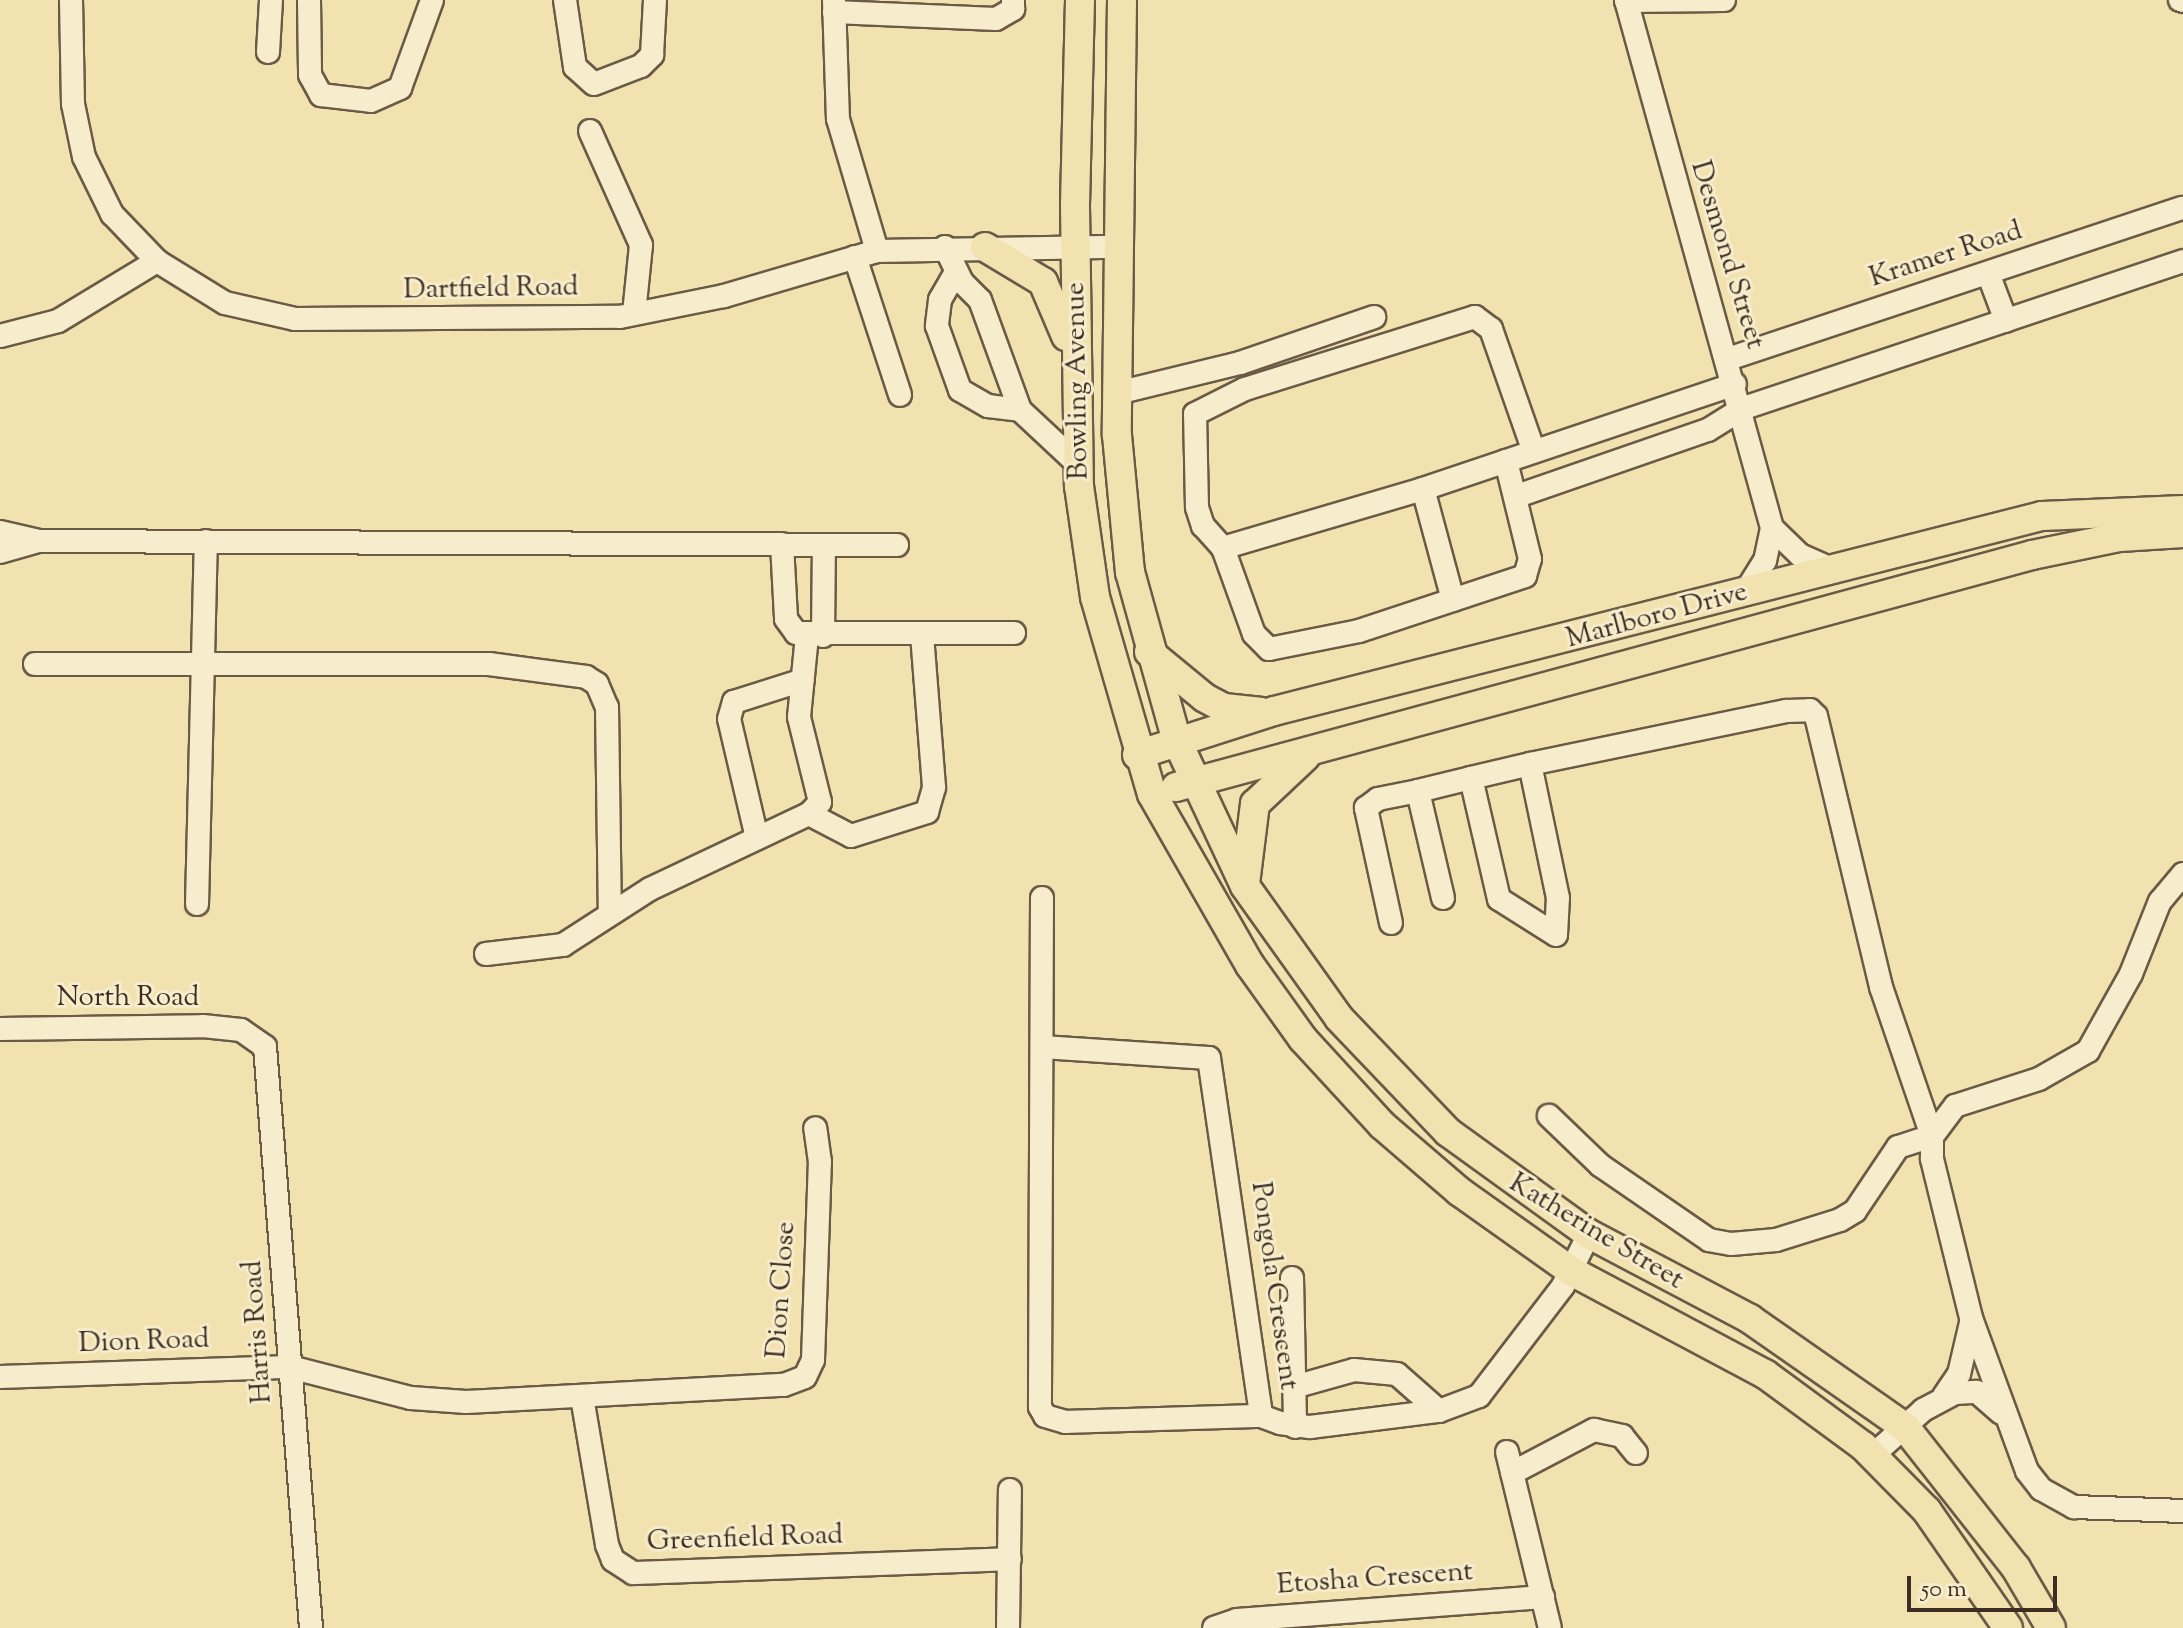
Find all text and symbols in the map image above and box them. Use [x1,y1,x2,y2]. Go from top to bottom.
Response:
street label: Desmond Street [1682,157,1772,353]
street label: Kramer Road [1865,215,2027,295]
street label: Dartfield Road [403,271,579,307]
street label: Bowling Avenue [1059,282,1097,480]
street label: Marlboro Drive [1563,576,1751,656]
street label: North Road [57,981,199,1015]
street label: Katherine Street [1503,1167,1689,1297]
street label: Pongola Crescent [1243,1180,1305,1392]
street label: Dion Close [760,1220,804,1360]
street label: Harris Road [236,1259,280,1405]
street label: Dion Road [78,1323,210,1361]
street label: Greenfield Road [646,1519,844,1559]
street label: Etosha Crescent [1276,1555,1474,1603]
scale bar [1911,1560,2061,1610]
text: 50 m [1921,1573,1967,1607]

